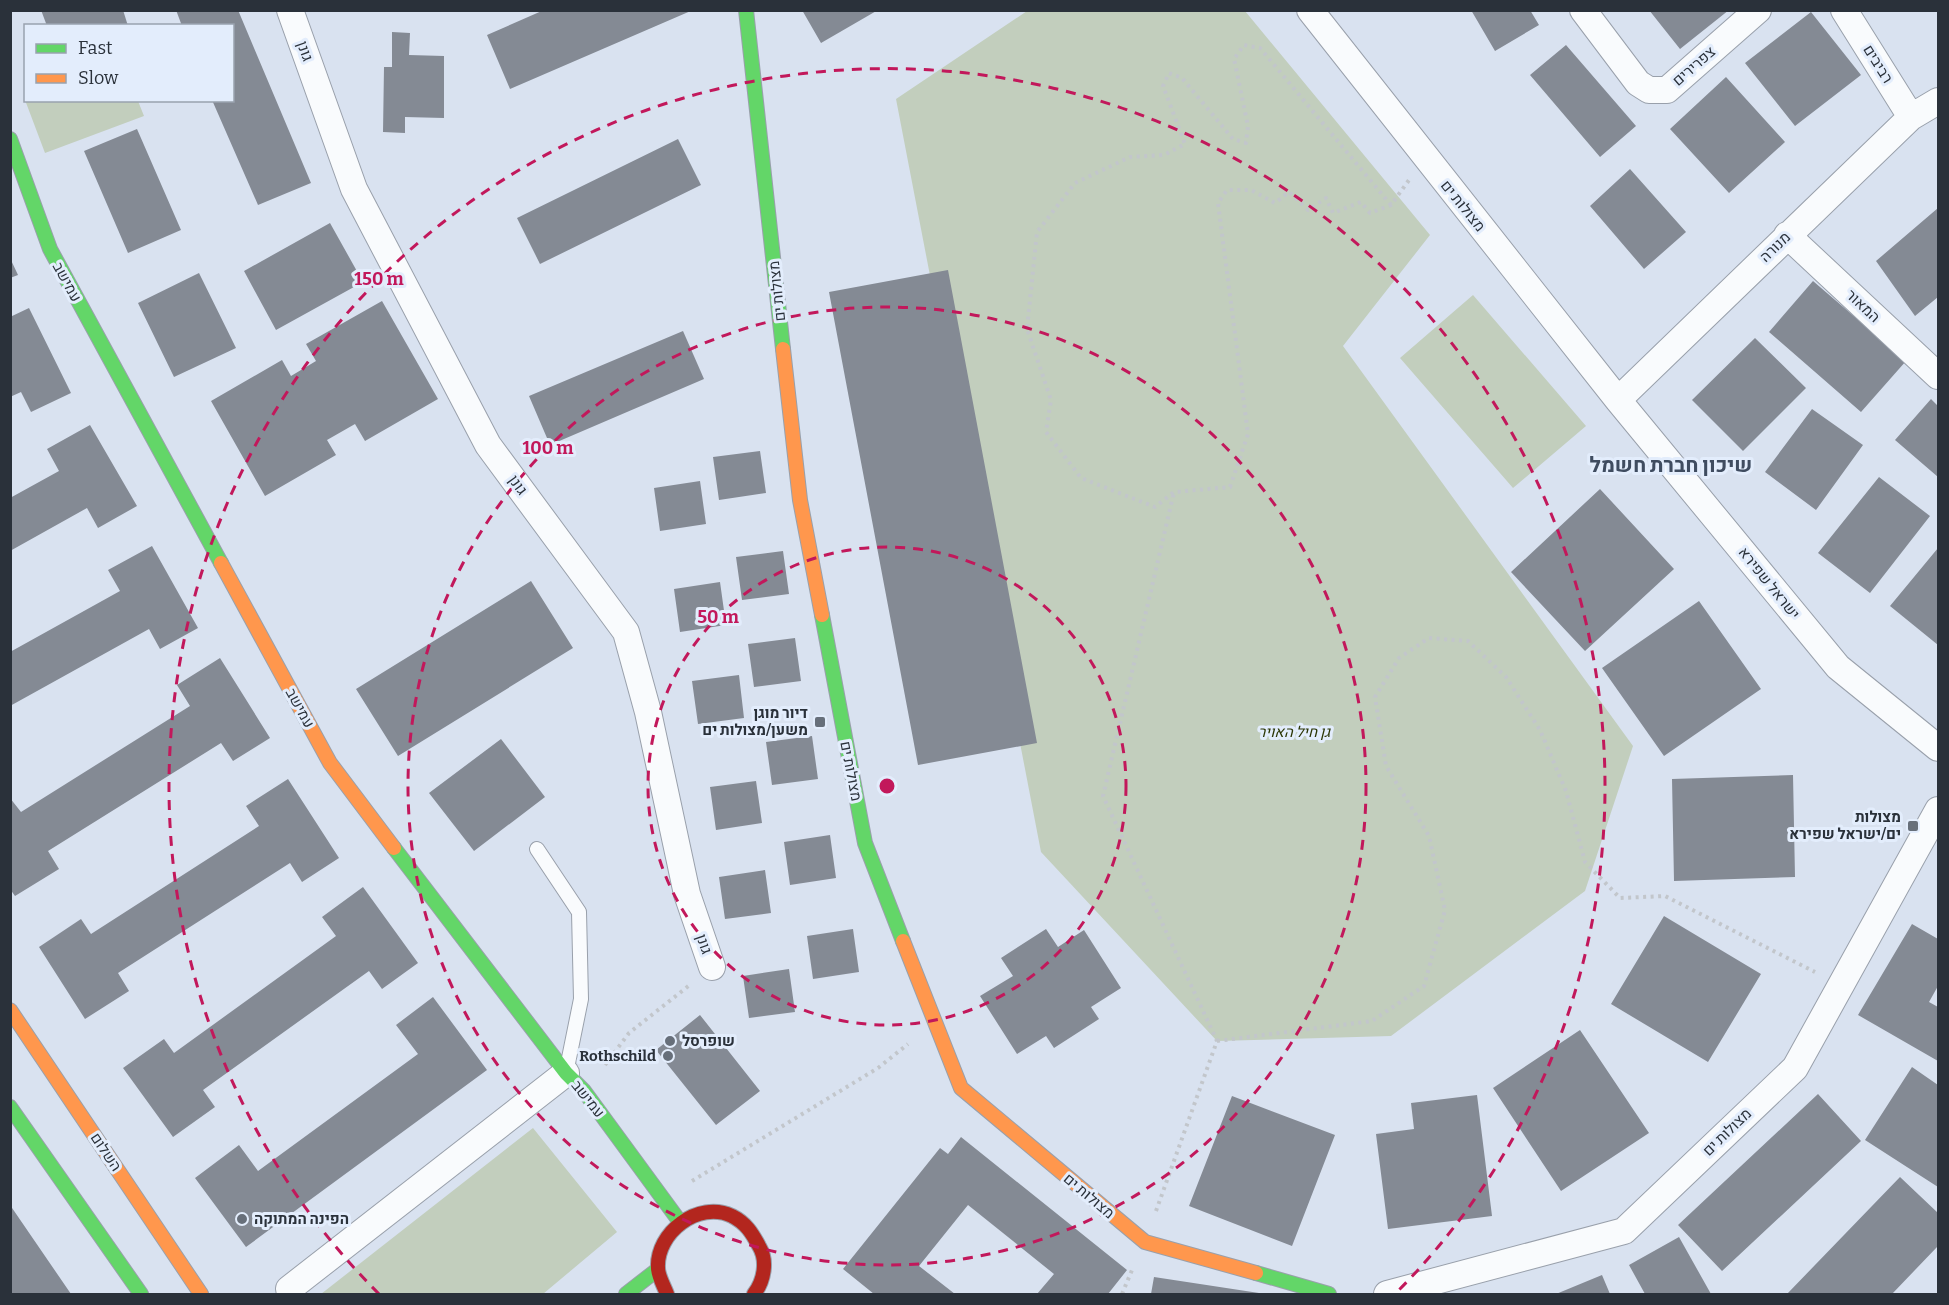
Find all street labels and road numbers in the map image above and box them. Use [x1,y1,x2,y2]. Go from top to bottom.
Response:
street label: גונן [293,39,317,64]
street label: רביבים [1859,42,1897,86]
street label: צפרירים [1669,43,1719,89]
street label: מצולות ים [1437,177,1489,235]
street label: מנורה [1756,228,1794,266]
street label: עמישב [49,259,85,305]
street label: מצולות ים [765,260,789,322]
street label: המאור [1842,286,1884,326]
street label: גונן [505,472,531,499]
street label: ישראל שפירא [1735,544,1803,622]
street label: עמישב [282,685,318,731]
street label: מצולות ים [836,739,866,803]
street label: גונן [692,932,716,957]
street label: עמישב [568,1077,608,1121]
street label: מצולות ים [1699,1104,1755,1160]
street label: השלום [87,1129,125,1175]
street label: מצולות ים [1060,1170,1118,1222]

